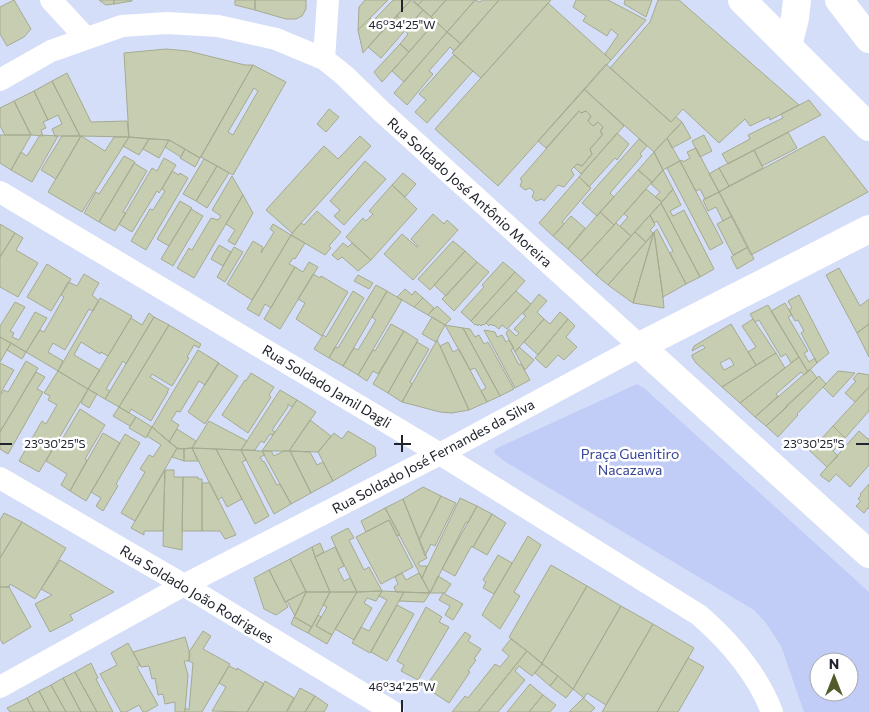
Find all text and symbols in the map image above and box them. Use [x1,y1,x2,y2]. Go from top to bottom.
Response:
text: 46°34'25"W [369,17,435,31]
street label: Rua Soldado José Antônio Moreira [384,114,556,270]
street label: Rua Soldado Jamil Dagli [259,341,395,431]
street label: Rua Soldado José Fernandes da Silva [329,395,537,517]
text: 23°30'25"S [24,436,86,450]
text: 23°30'25"S [783,436,845,450]
park label: Praça Guenitiro Nacazawa [581,445,679,478]
street label: Rua Soldado João Rodrigues [117,541,277,647]
north arrow [809,652,859,702]
text: N [829,655,839,672]
text: 46°34'25"W [369,679,435,693]

